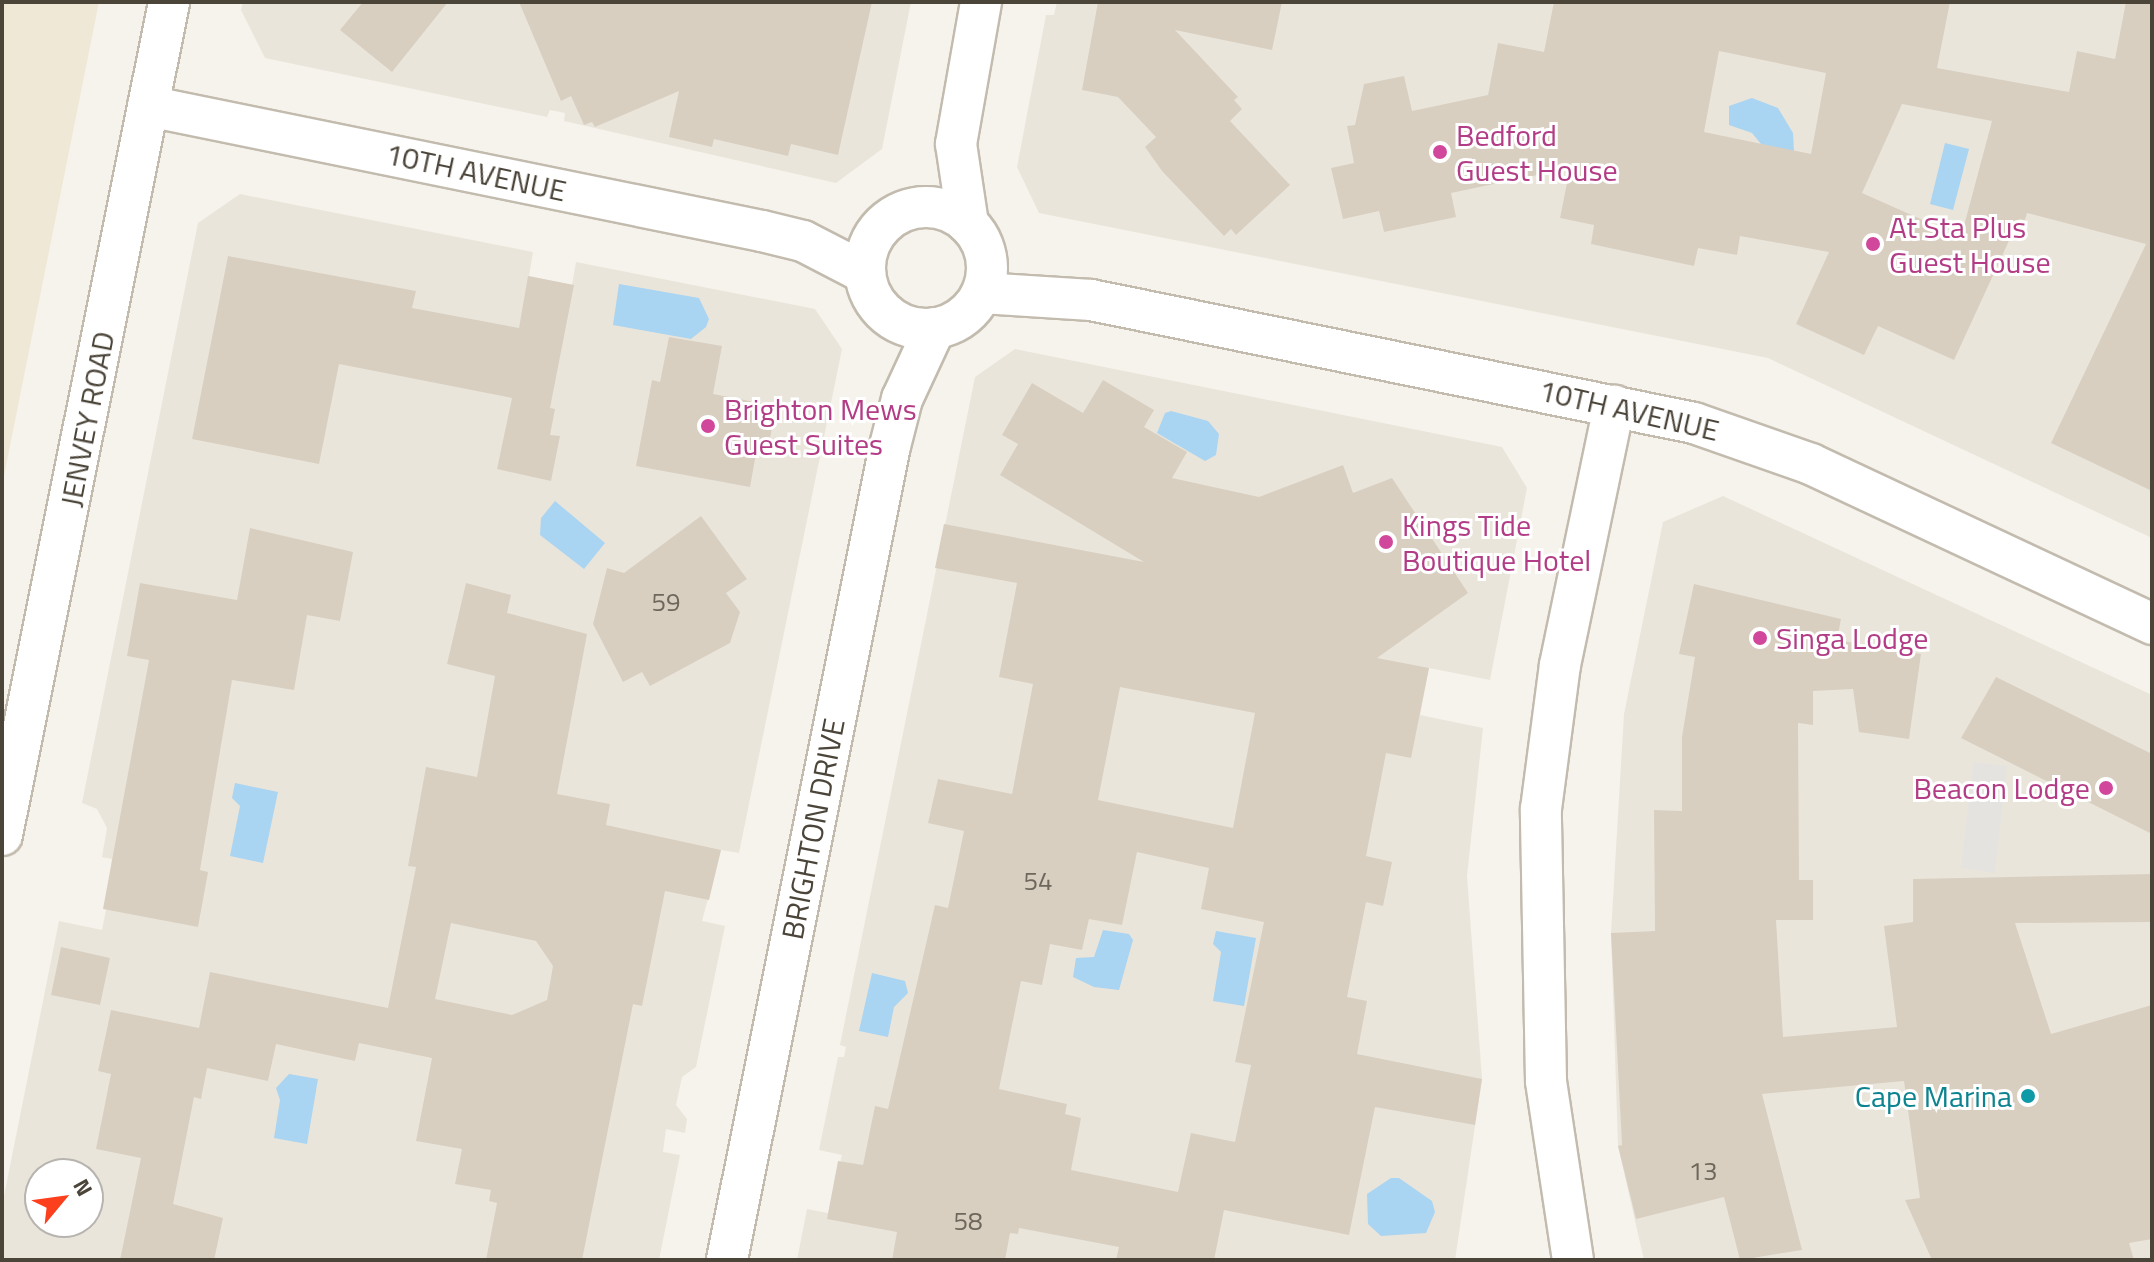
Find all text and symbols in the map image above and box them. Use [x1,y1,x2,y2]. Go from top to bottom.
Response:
place label: Bedford Guest House [1456,117,1618,188]
street label: 10TH AVENUE [383,135,569,209]
marker: Bedford Guest House [1431,143,1449,161]
place label: At Sta Plus Guest House [1889,209,2051,280]
marker: At Sta Plus Guest House [1864,235,1882,253]
street label: JENVEY ROAD [52,328,122,510]
street label: 10TH AVENUE [1536,372,1722,448]
place label: Brighton Mews Guest Suites [724,391,917,462]
marker: Brighton Mews Guest Suites [699,417,717,435]
place label: Kings Tide Boutique Hotel [1402,507,1591,578]
marker: Kings Tide Boutique Hotel [1377,533,1395,551]
house number: 59 [651,586,681,618]
place label: Singa Lodge [1776,620,1928,656]
marker: Singa Lodge [1751,629,1769,647]
street label: BRIGHTON DRIVE [774,716,852,942]
place label: Beacon Lodge [1913,770,2090,806]
marker: Beacon Lodge [2097,779,2115,797]
house number: 54 [1023,865,1053,897]
place label: Cape Marina [1855,1078,2012,1114]
marker: Cape Marina [2019,1087,2037,1105]
house number: 13 [1688,1155,1718,1187]
north arrow [24,1158,104,1238]
text: N [65,1172,102,1202]
house number: 58 [953,1205,983,1237]

